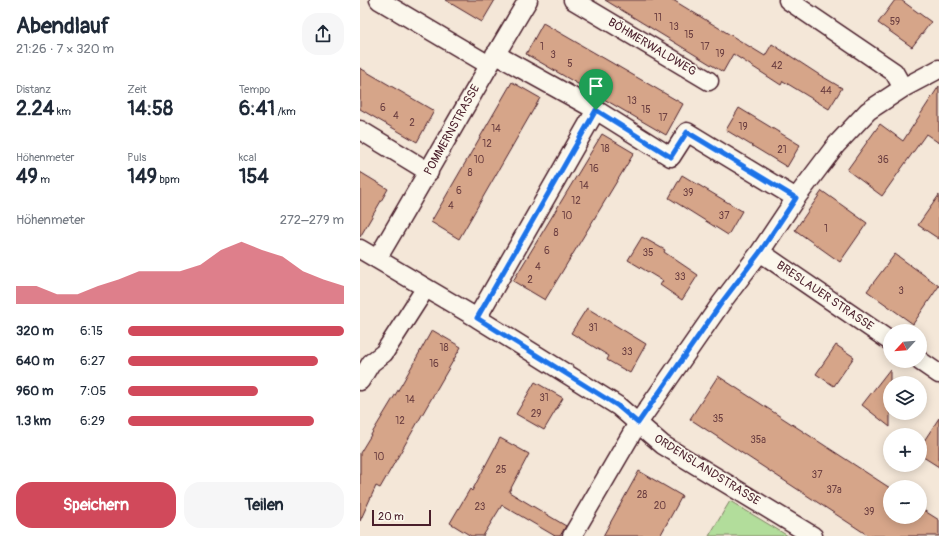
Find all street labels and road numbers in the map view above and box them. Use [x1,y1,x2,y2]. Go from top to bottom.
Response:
street label: BÖHMERWALDWEG [605,14,699,79]
street label: POMMERNSTRASSE [421,82,483,178]
street label: BRESLAUER STRASSE [774,258,876,334]
street label: ORDENSLANDSTRASSE [651,431,763,509]

